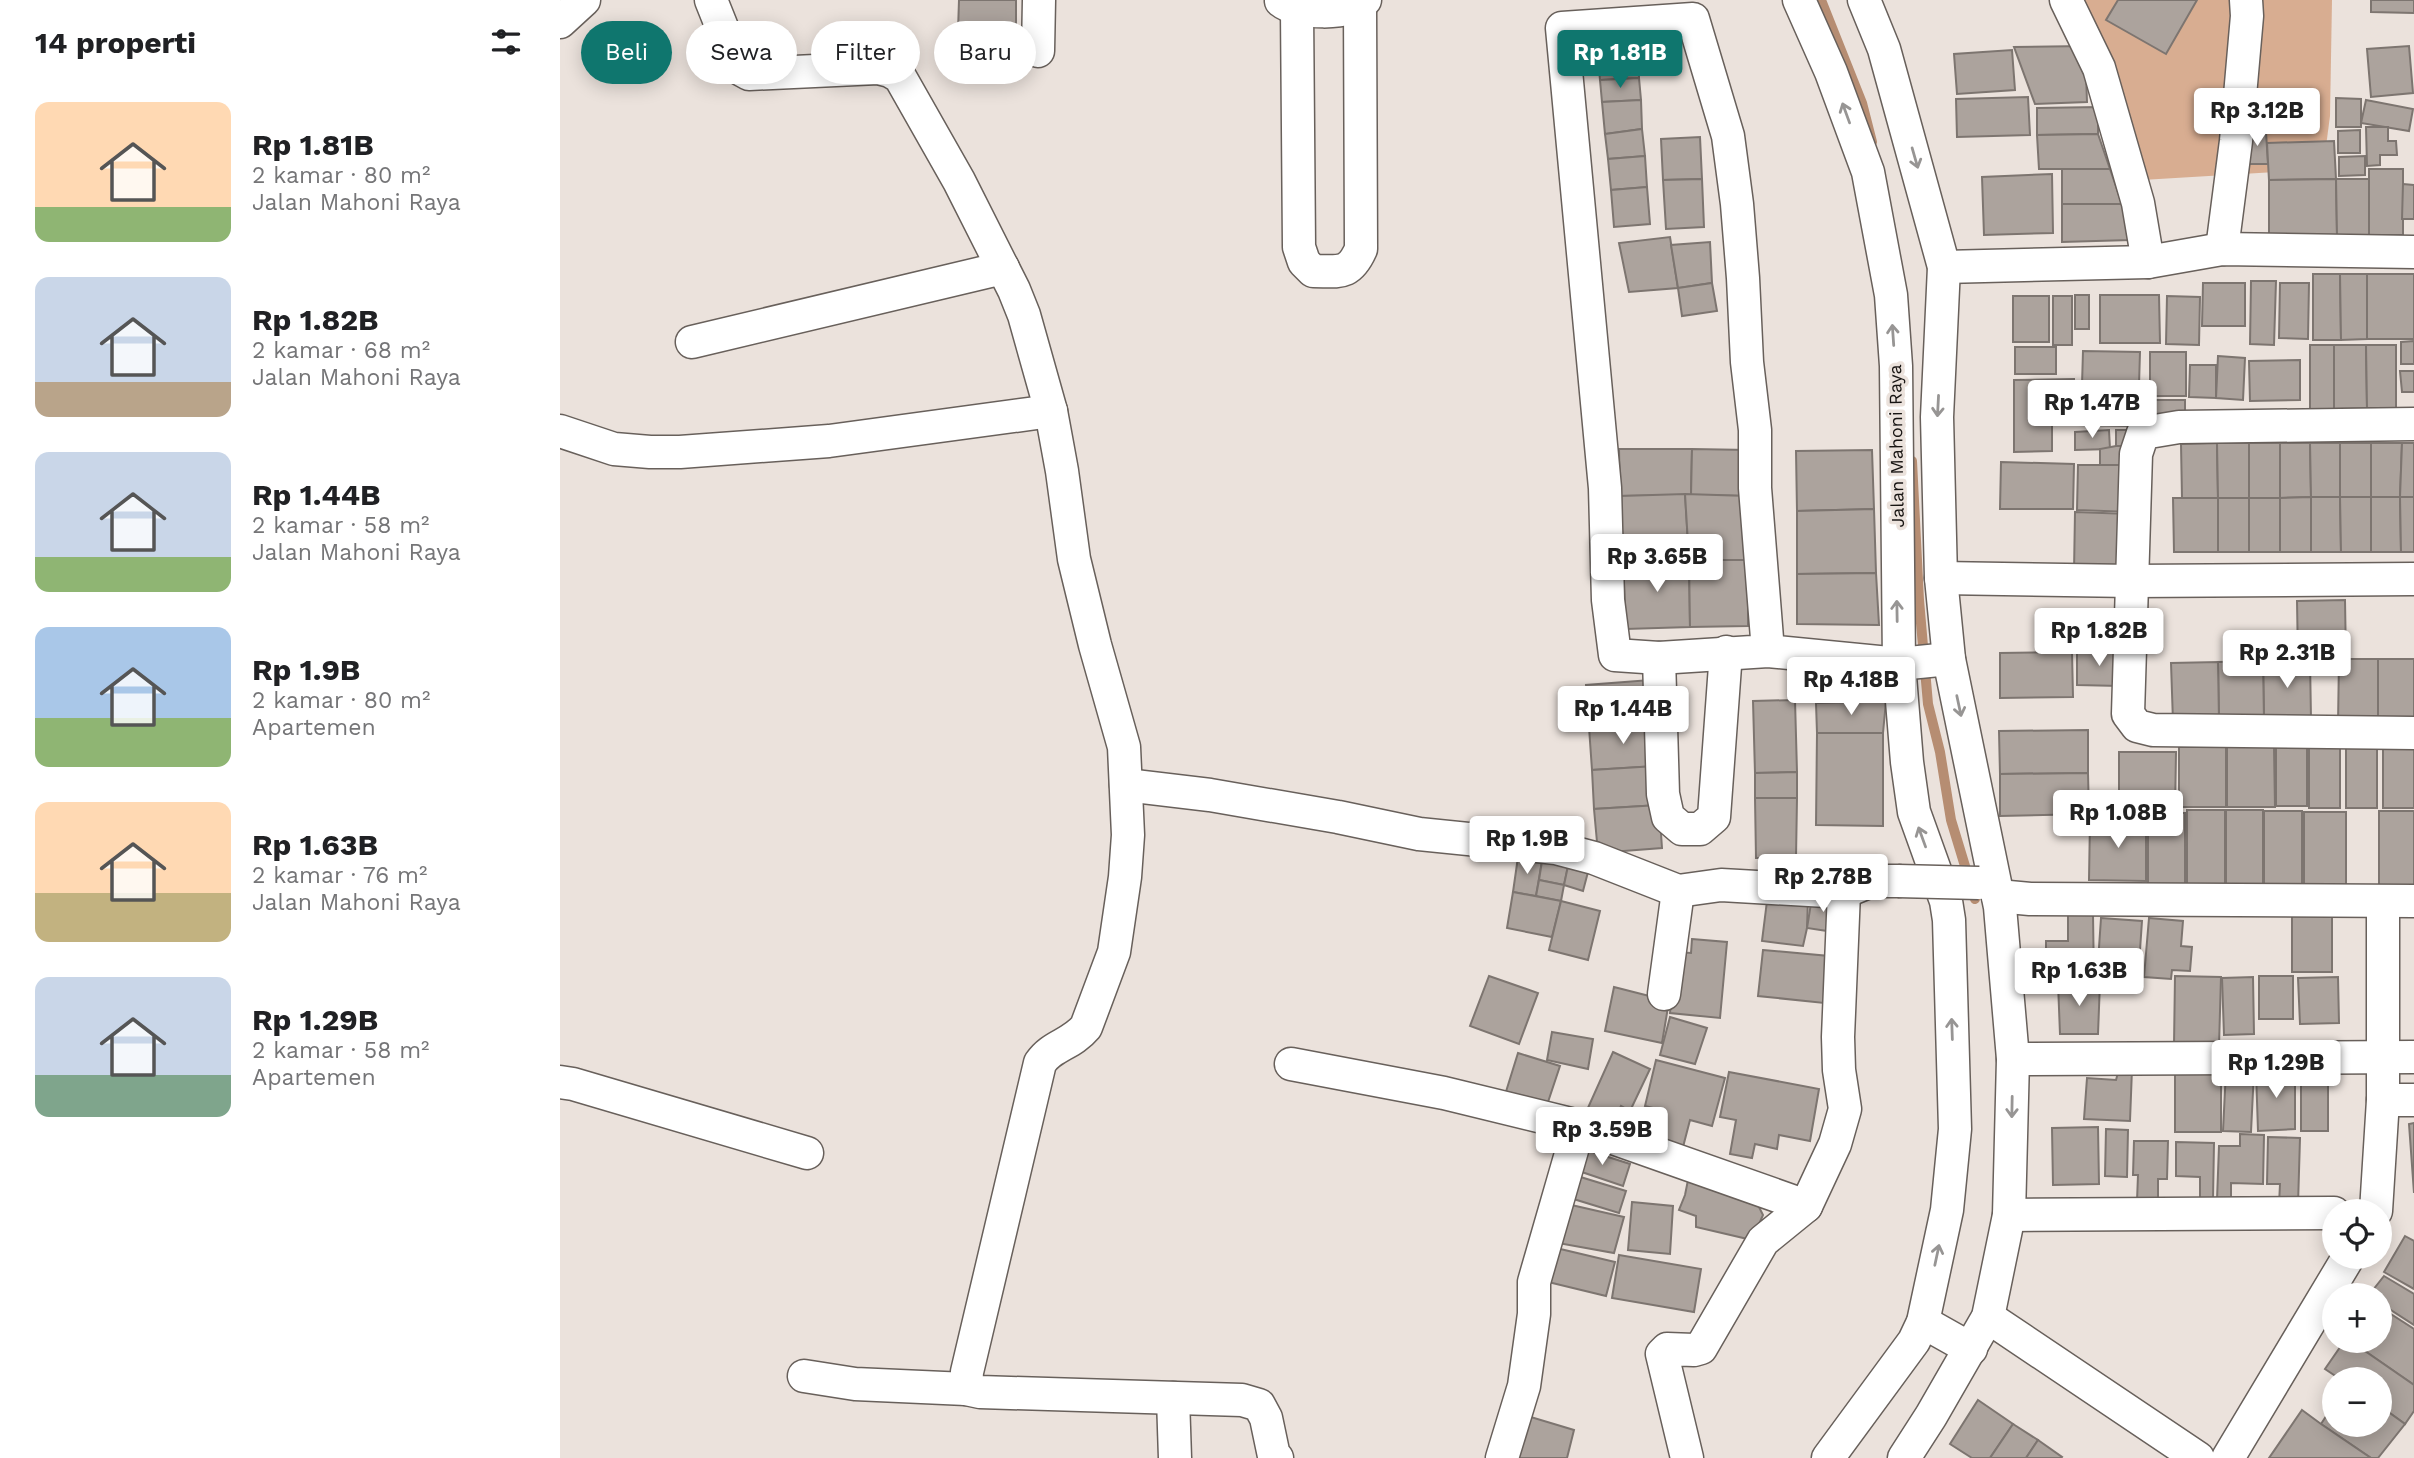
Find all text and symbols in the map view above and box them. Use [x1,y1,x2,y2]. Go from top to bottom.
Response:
chip: Beli [581,21,672,84]
chip: Sewa [686,21,797,84]
chip: Filter [811,21,920,84]
chip: Baru [934,21,1036,84]
icon: filters [487,23,525,61]
text: 14 properti [35,25,196,60]
pin: Rp 1.81B [1548,31,1692,90]
text: Rp 1.81B [1573,39,1667,66]
pin: Rp 3.12B [2185,88,2329,148]
text: Rp 3.12B [2210,97,2304,124]
one-way arrow [1839,103,1852,125]
text: Rp 1.81B [252,127,374,162]
icon: home [91,130,175,214]
one-way arrow [1910,147,1923,169]
text: 2 kamar · 80 m² [252,162,430,189]
text: Jalan Mahoni Raya [252,189,461,216]
text: Rp 1.82B [252,302,379,337]
icon: home [91,305,175,389]
one-way arrow [1887,324,1900,347]
text: 2 kamar · 68 m² [252,337,430,364]
text: Jalan Mahoni Raya [252,364,461,391]
street label: Jalan Mahoni Raya [1884,364,1908,528]
pin: Rp 1.47B [2020,380,2164,440]
text: Rp 1.47B [2044,389,2140,416]
one-way arrow [1931,394,1944,417]
text: Rp 1.44B [252,477,381,512]
icon: home [91,480,175,564]
text: 2 kamar · 58 m² [252,512,429,539]
pin: Rp 3.65B [1585,534,1729,594]
text: Jalan Mahoni Raya [252,539,461,566]
text: Rp 3.65B [1607,543,1707,570]
one-way arrow [1891,600,1904,623]
pin: Rp 1.82B [2027,608,2171,668]
text: Rp 1.82B [2050,617,2148,644]
pin: Rp 2.31B [2215,630,2359,690]
text: Rp 2.31B [2239,639,2335,666]
text: Rp 1.9B [252,652,360,687]
icon: home [91,655,175,739]
pin: Rp 4.18B [1779,658,1923,717]
text: Rp 4.18B [1803,666,1899,693]
pin: Rp 1.44B [1551,686,1695,746]
text: 2 kamar · 80 m² [252,687,430,714]
one-way arrow [1952,694,1966,717]
text: Rp 1.44B [1574,695,1672,722]
text: Apartemen [252,714,376,741]
pin: Rp 1.08B [2046,790,2190,850]
text: Rp 1.08B [2069,799,2167,826]
pin: Rp 1.9B [1462,816,1592,876]
text: Rp 1.9B [1485,825,1569,852]
one-way arrow [1914,826,1927,848]
text: Rp 1.63B [252,827,378,862]
icon: home [91,830,175,914]
pin: Rp 2.78B [1751,855,1895,914]
text: 2 kamar · 76 m² [252,862,427,889]
text: Rp 2.78B [1774,863,1872,890]
text: Jalan Mahoni Raya [252,889,461,916]
pin: Rp 1.63B [2007,948,2151,1008]
text: Rp 1.63B [2031,957,2127,984]
text: Rp 1.29B [252,1002,378,1037]
icon: home [91,1005,175,1089]
one-way arrow [1945,1018,1958,1041]
text: 2 kamar · 58 m² [252,1037,429,1064]
pin: Rp 1.29B [2204,1040,2348,1100]
text: Rp 1.29B [2228,1049,2324,1076]
text: Apartemen [252,1064,376,1091]
one-way arrow [2005,1096,2018,1119]
pin: Rp 3.59B [1530,1108,1674,1167]
text: Rp 3.59B [1552,1116,1652,1143]
map controls [2322,1199,2392,1437]
button: locate [2322,1199,2392,1269]
one-way arrow [1931,1244,1945,1267]
button: + [2322,1283,2392,1353]
button: − [2322,1367,2392,1437]

